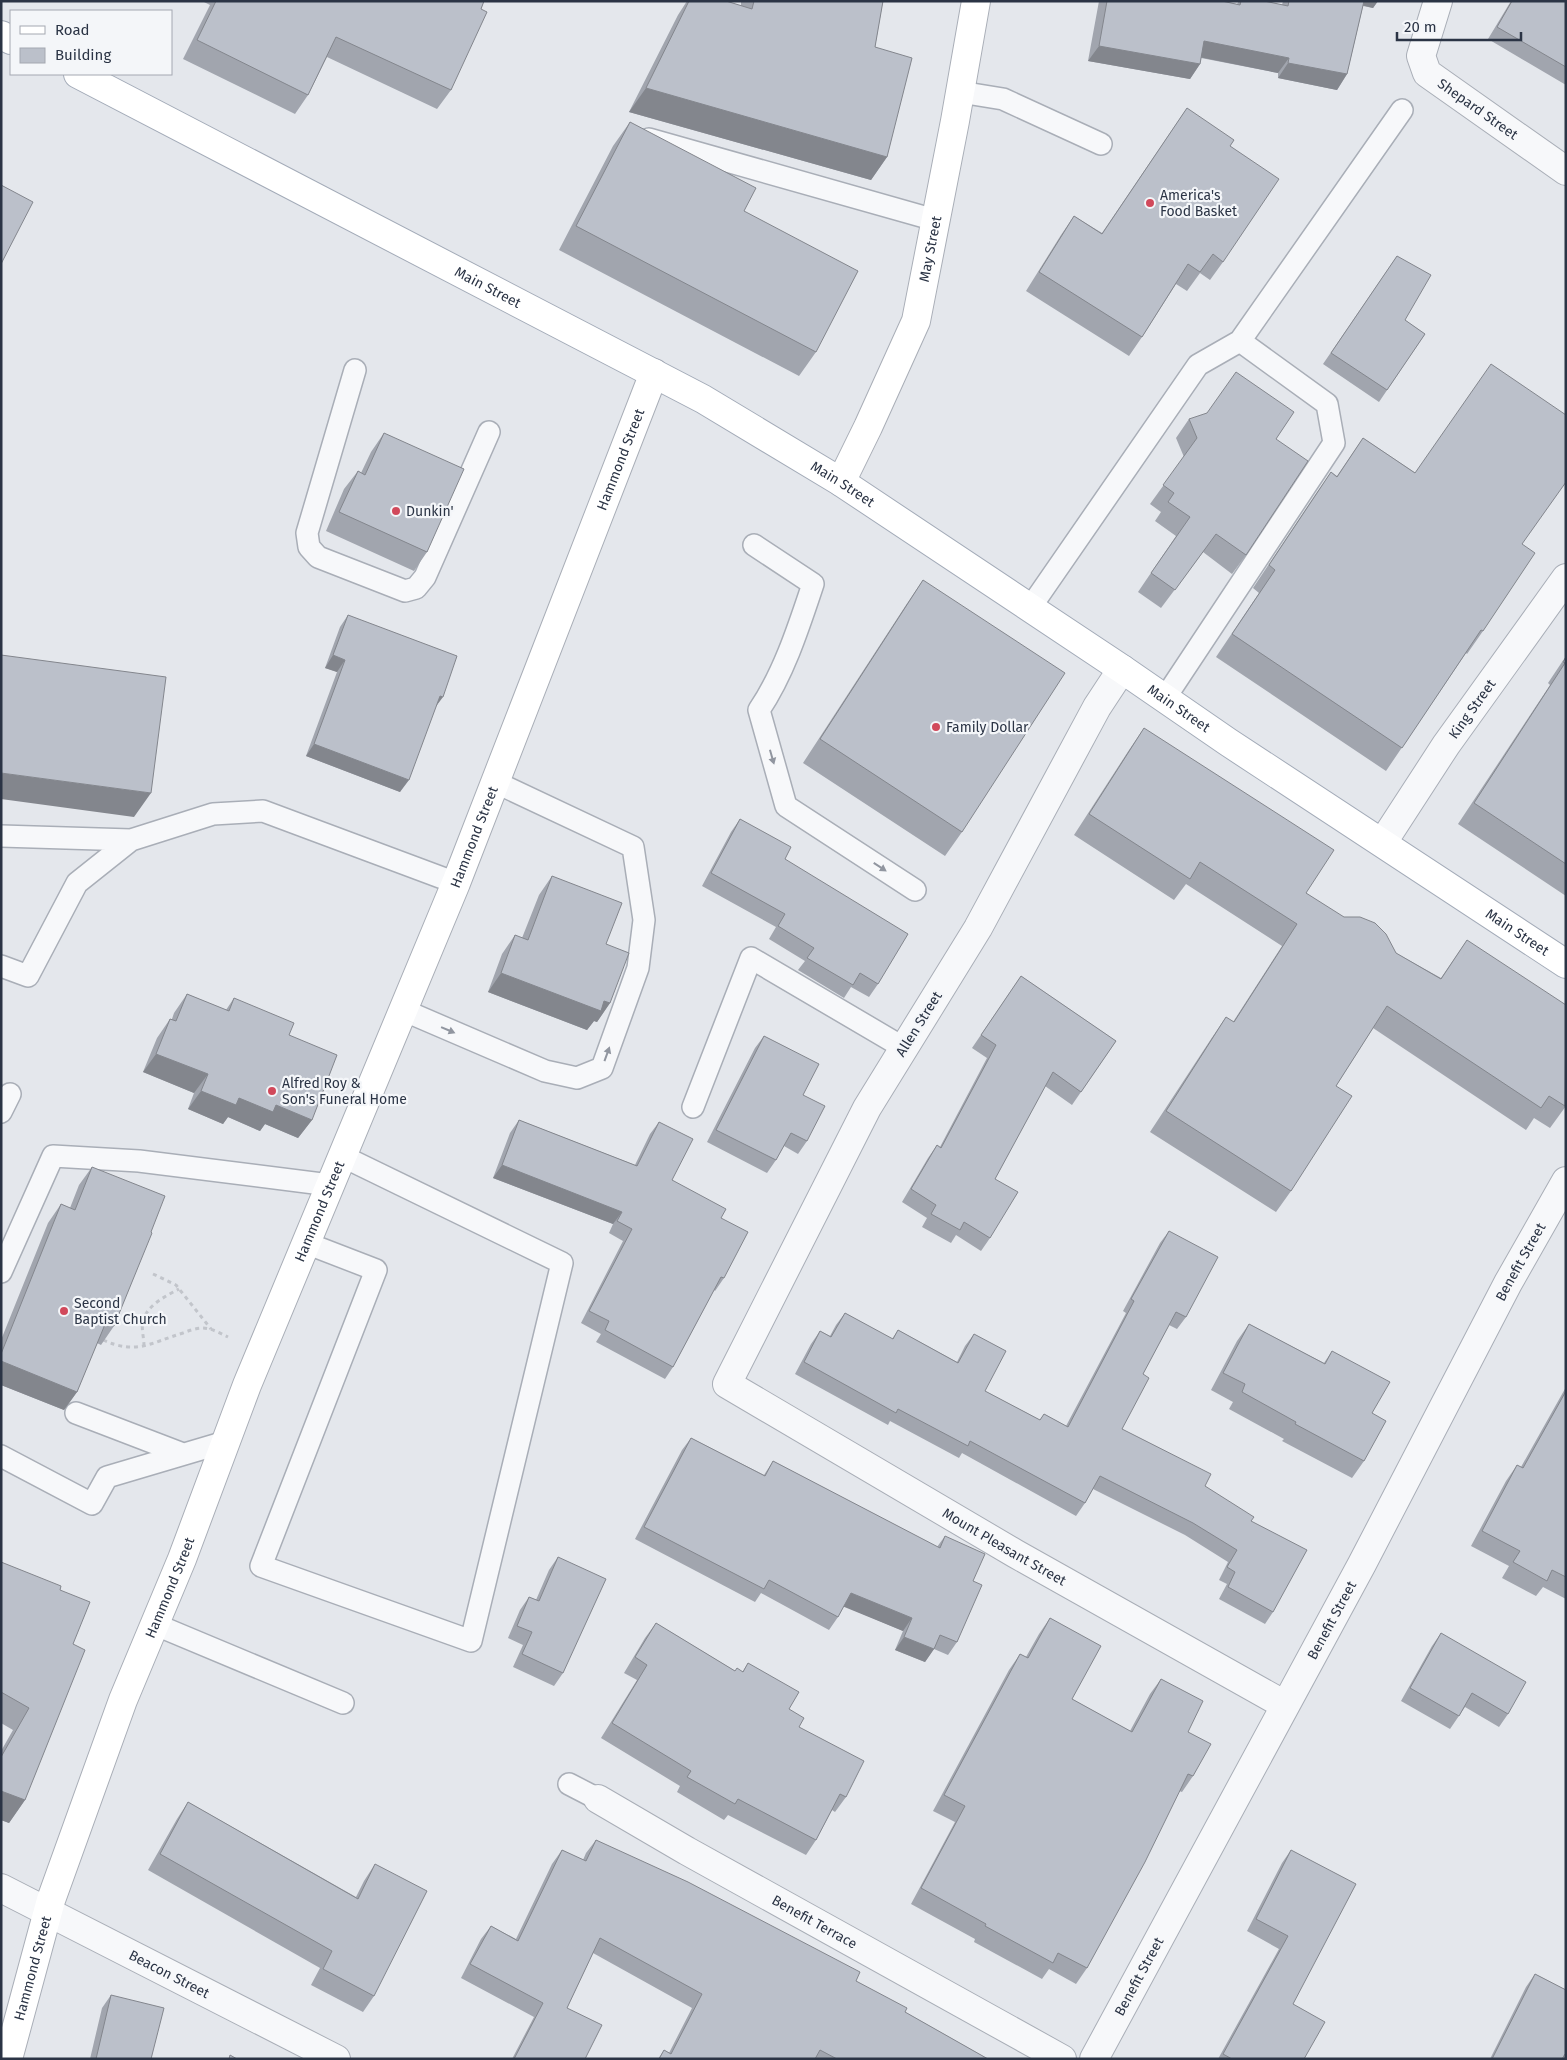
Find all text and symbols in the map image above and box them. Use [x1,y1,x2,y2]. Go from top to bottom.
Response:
legend [10,10,172,75]
scale bar [1397,10,1521,42]
text: 20 m [1404,18,1437,36]
text: Road [55,21,90,39]
text: Building [55,46,111,64]
street label: Shepard Street [1435,75,1522,144]
place label: America's Food Basket [1160,187,1238,220]
marker: America's Food Basket [1144,197,1156,209]
street label: May Street [915,214,945,283]
street label: Main Street [452,263,525,312]
street label: Hammond Street [593,405,648,513]
street label: Main Street [808,457,879,511]
place label: Dunkin' [406,503,454,520]
marker: Dunkin' [390,505,402,517]
street label: King Street [1445,675,1500,742]
street label: Main Street [1144,681,1214,736]
place label: Family Dollar [946,719,1029,736]
marker: Family Dollar [930,721,942,733]
one-way arrow [769,750,777,765]
street label: Hammond Street [446,783,502,890]
one-way arrow [873,862,886,872]
street label: Main Street [1482,905,1553,960]
street label: Allen Street [892,987,946,1060]
one-way arrow [441,1026,455,1034]
one-way arrow [603,1046,611,1061]
place label: Alfred Roy & Son's Funeral Home [282,1075,407,1108]
marker: Alfred Roy & Son's Funeral Home [266,1085,278,1097]
street label: Hammond Street [291,1157,348,1264]
street label: Benefit Street [1492,1219,1549,1304]
place label: Second Baptist Church [74,1295,167,1328]
marker: Second Baptist Church [58,1305,70,1317]
street label: Mount Pleasant Street [939,1504,1070,1589]
street label: Hammond Street [141,1534,198,1641]
street label: Benefit Street [1303,1577,1360,1662]
street label: Benefit Terrace [769,1891,860,1952]
street label: Hammond Street [10,1913,55,2022]
street label: Benefit Street [1111,1933,1167,2019]
street label: Beacon Street [126,1946,213,2002]

